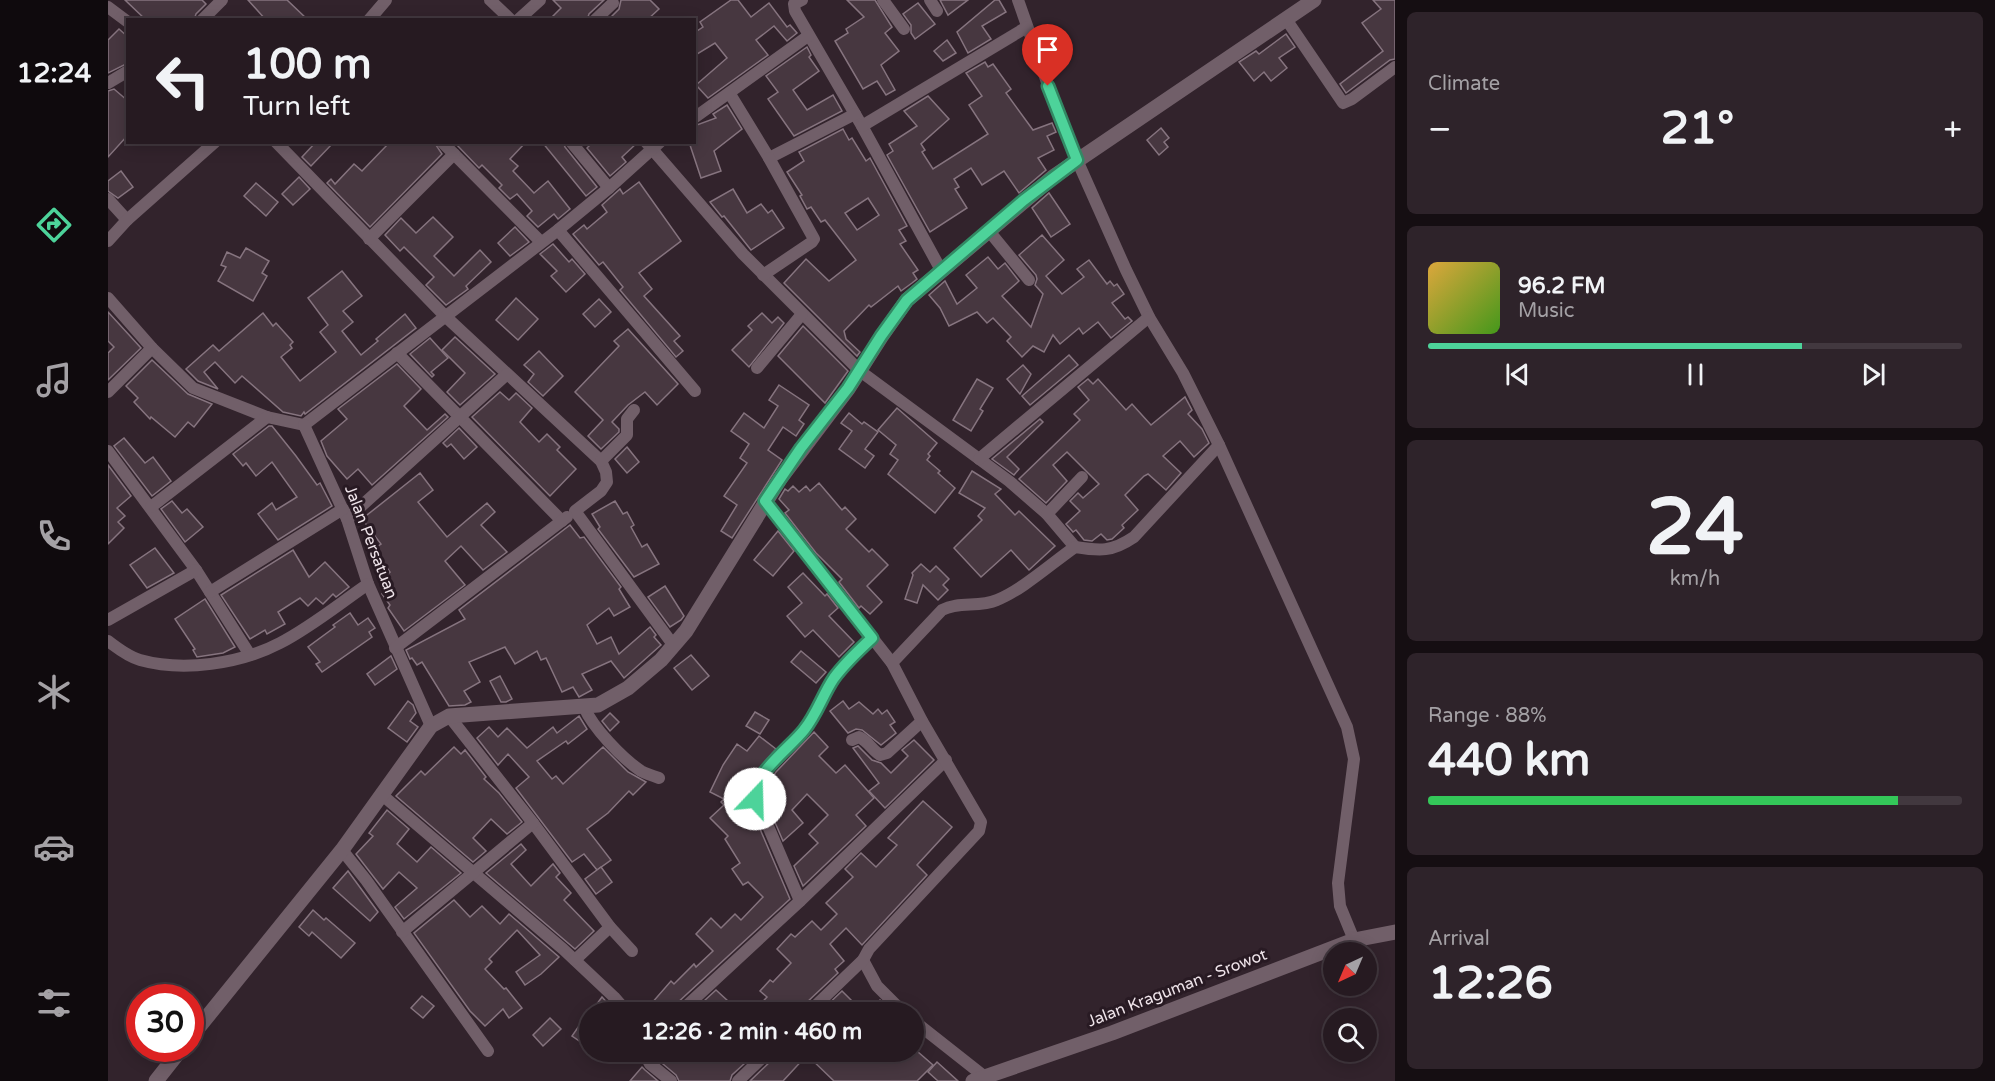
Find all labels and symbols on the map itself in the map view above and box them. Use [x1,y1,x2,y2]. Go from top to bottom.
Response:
pin [1022,24,1073,86]
street label: Jalan Persatuan [340,482,402,602]
position arrow [723,767,787,831]
north arrow [1323,942,1377,996]
street label: Jalan Kraguman - Srowot [1084,944,1270,1032]
speed limit sign: 30 [126,984,204,1062]

